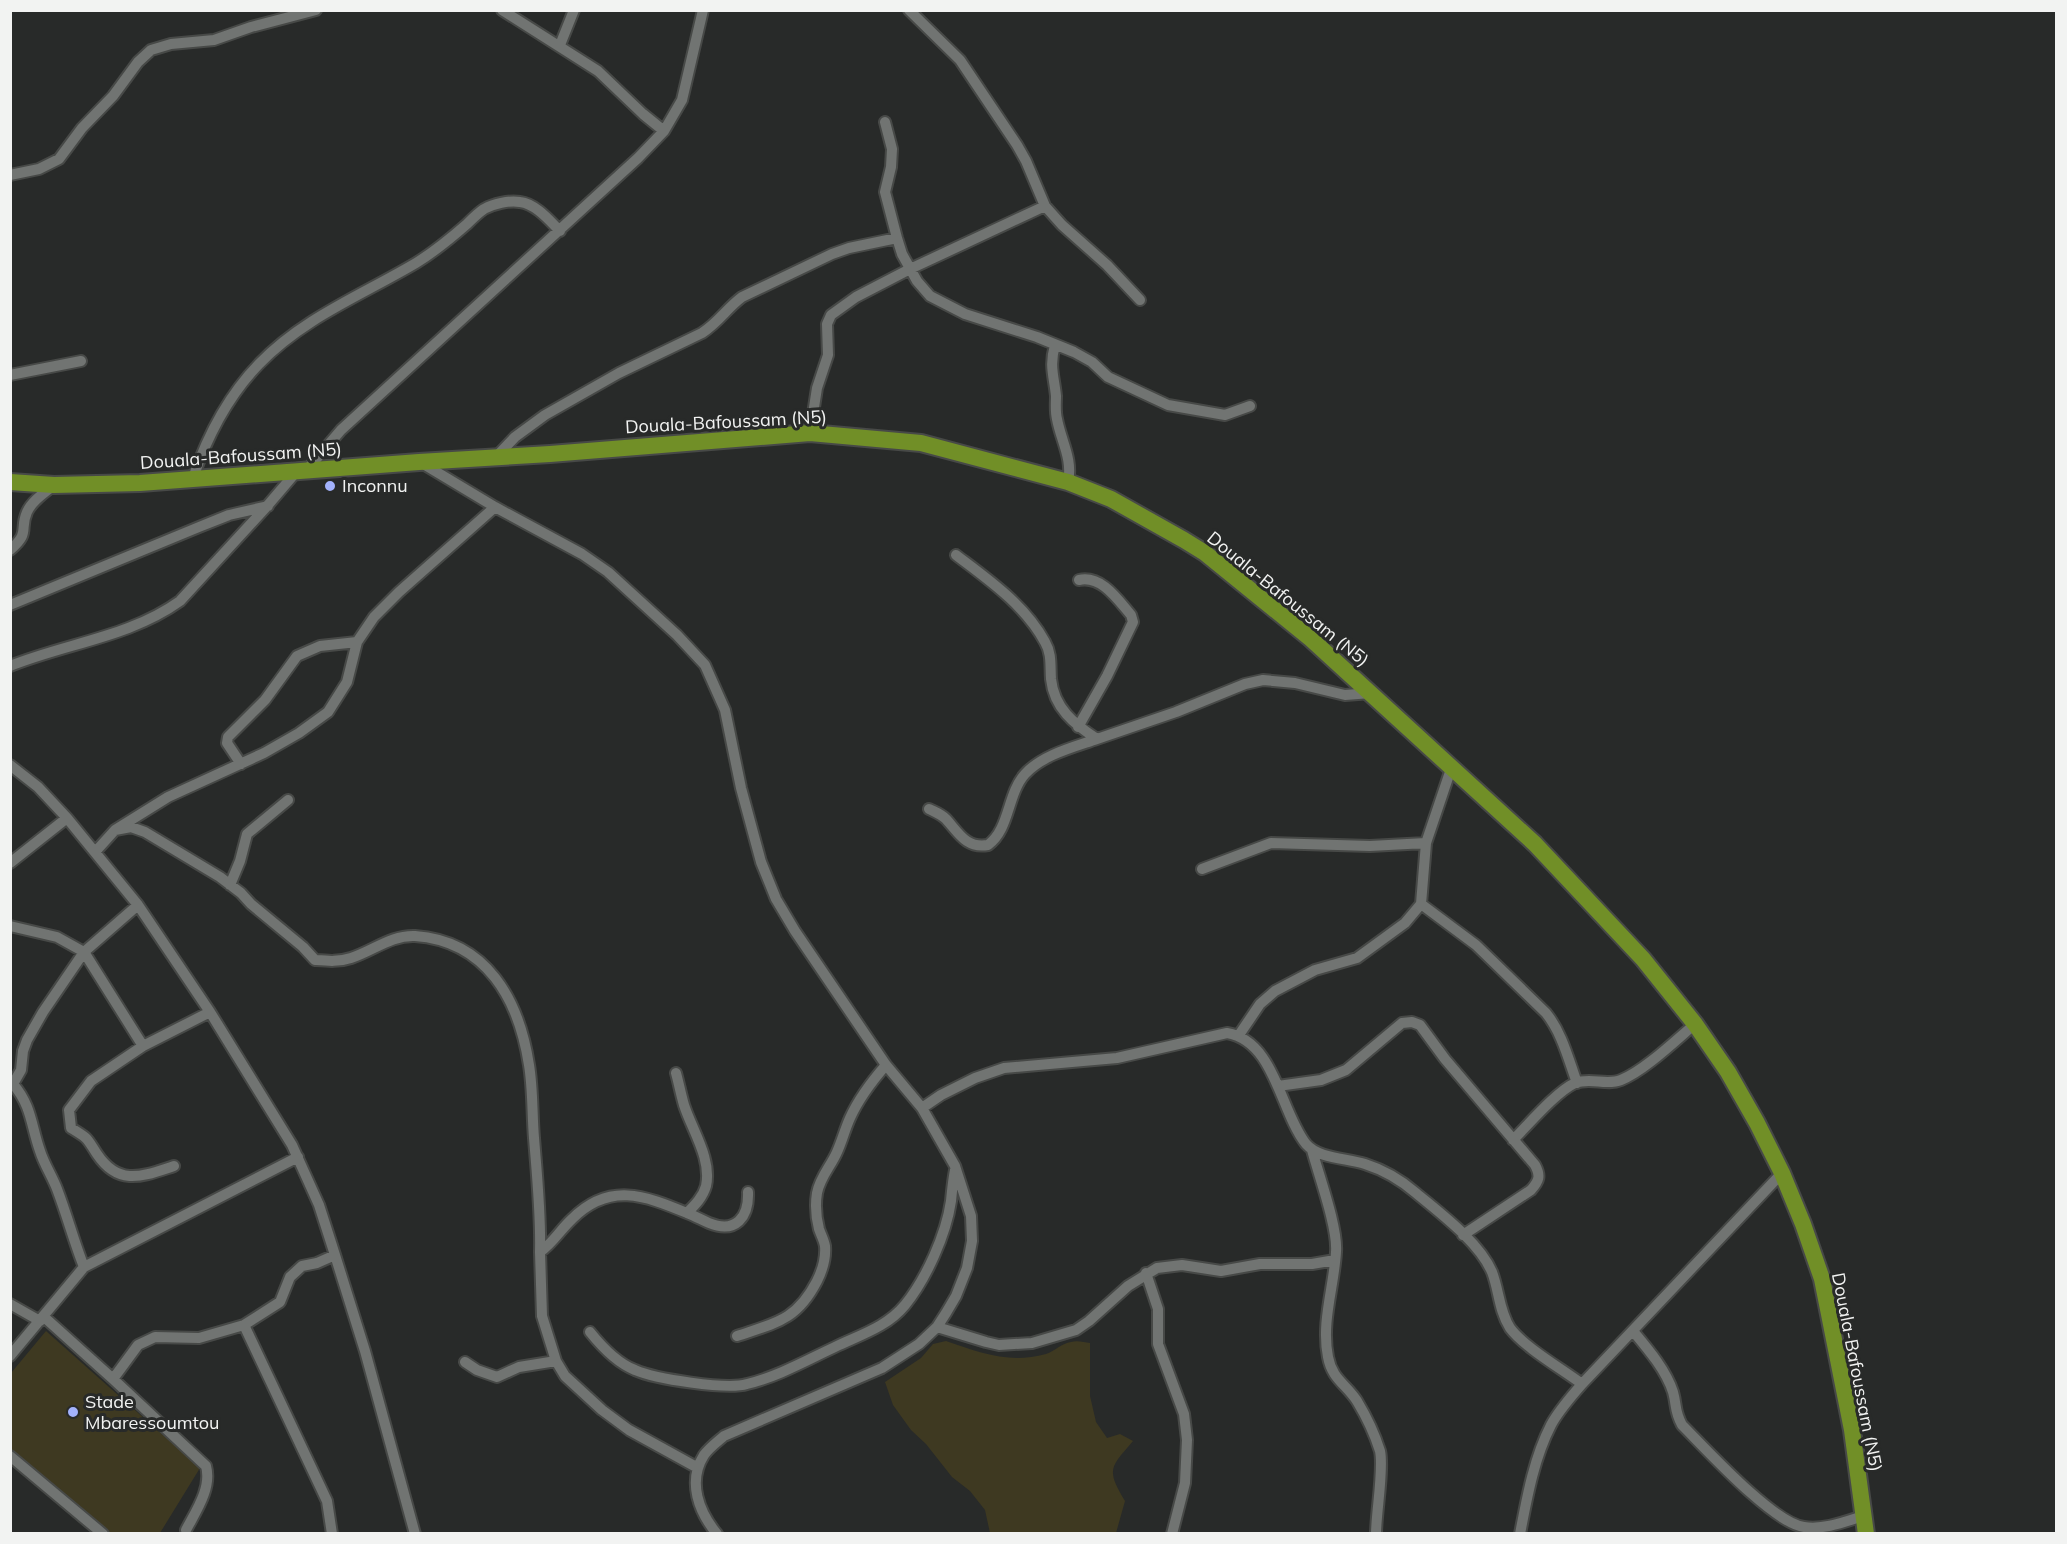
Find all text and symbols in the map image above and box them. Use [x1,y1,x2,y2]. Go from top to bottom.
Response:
street label: Douala-Bafoussam (N5) [624,405,827,438]
street label: Douala-Bafoussam (N5) [139,437,343,474]
place label: Inconnu [342,474,408,497]
marker: Inconnu [323,479,337,493]
street label: Douala-Bafoussam (N5) [1203,526,1374,671]
street label: Douala-Bafoussam (N5) [1827,1271,1888,1473]
place label: Stade Mbaressoumtou [85,1390,219,1434]
marker: Stade Mbaressoumtou [66,1405,80,1419]

